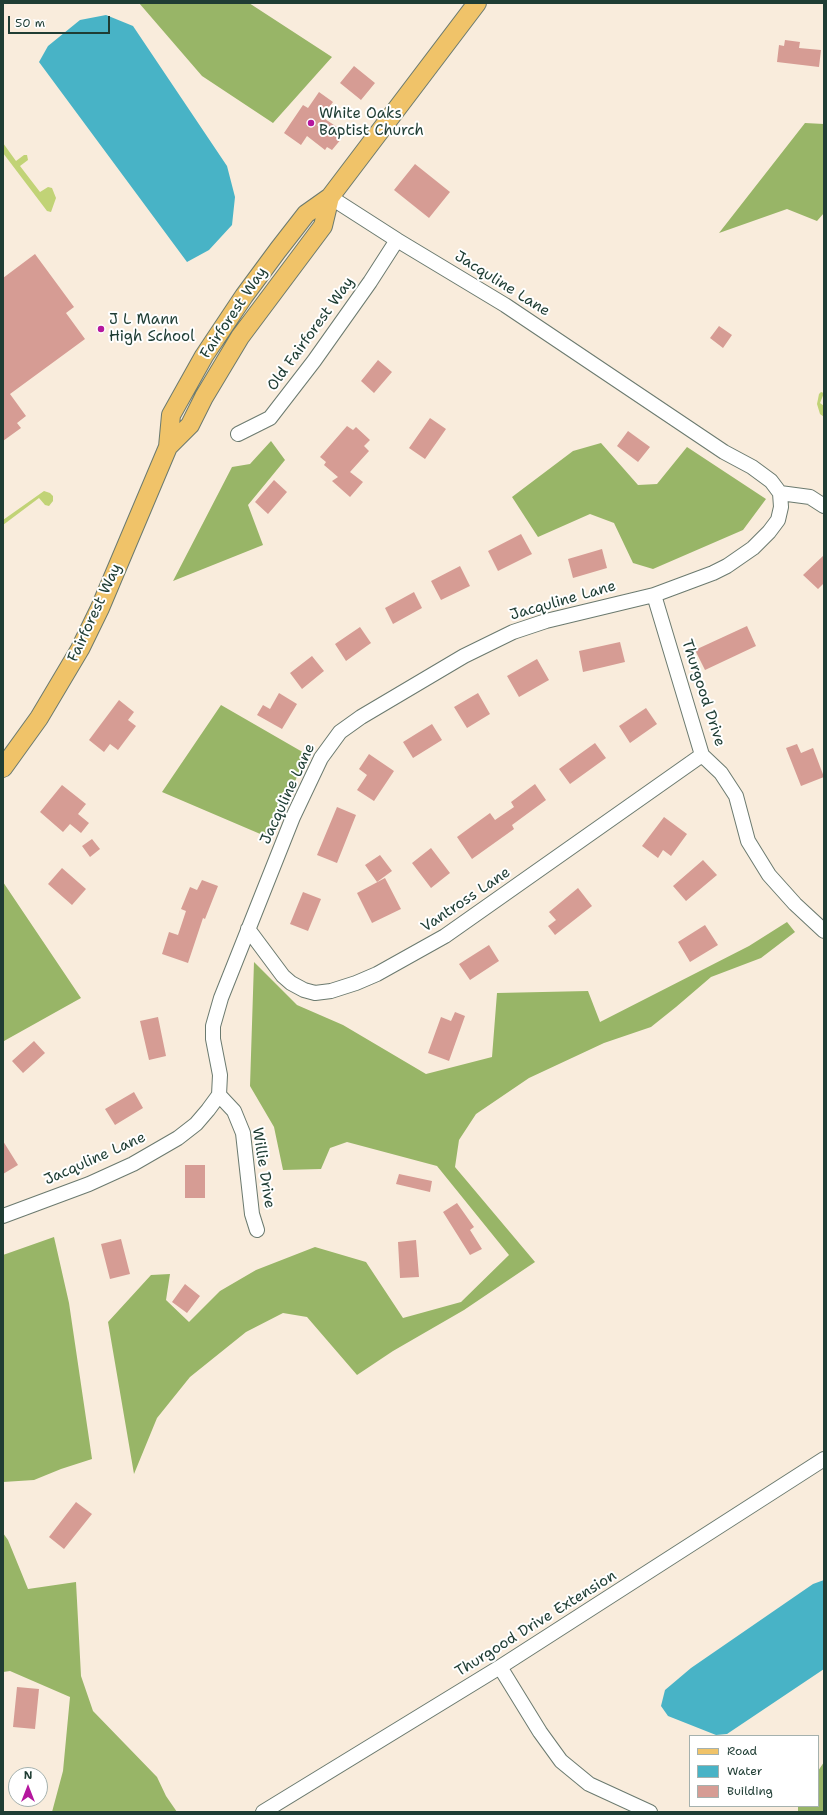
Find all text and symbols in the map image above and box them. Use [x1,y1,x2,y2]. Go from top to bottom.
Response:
scale bar [10,8,112,34]
text: 50 m [15,15,45,31]
place label: White Oaks Baptist Church [319,105,424,140]
marker: White Oaks Baptist Church [306,118,316,128]
street label: Jacquline Lane [451,247,553,321]
street label: Fairforest Way [197,264,271,362]
street label: Old Fairforest Way [264,274,358,394]
place label: J L Mann High School [109,311,195,346]
marker: J L Mann High School [96,324,106,334]
street label: Fairforest Way [64,561,126,665]
street label: Jacquline Lane [508,577,618,625]
street label: Thurgood Drive [677,637,729,749]
street label: Jacquline Lane [257,741,319,847]
street label: Vantross Lane [418,864,514,936]
street label: Willie Drive [248,1126,278,1210]
street label: Jacquline Lane [41,1129,149,1189]
street label: Thurgood Drive Extension [452,1567,620,1681]
legend [689,1735,819,1807]
text: Road [727,1743,757,1759]
text: Water [727,1763,762,1779]
north arrow [8,1767,48,1807]
text: N [24,1768,32,1783]
text: Building [727,1783,773,1799]

